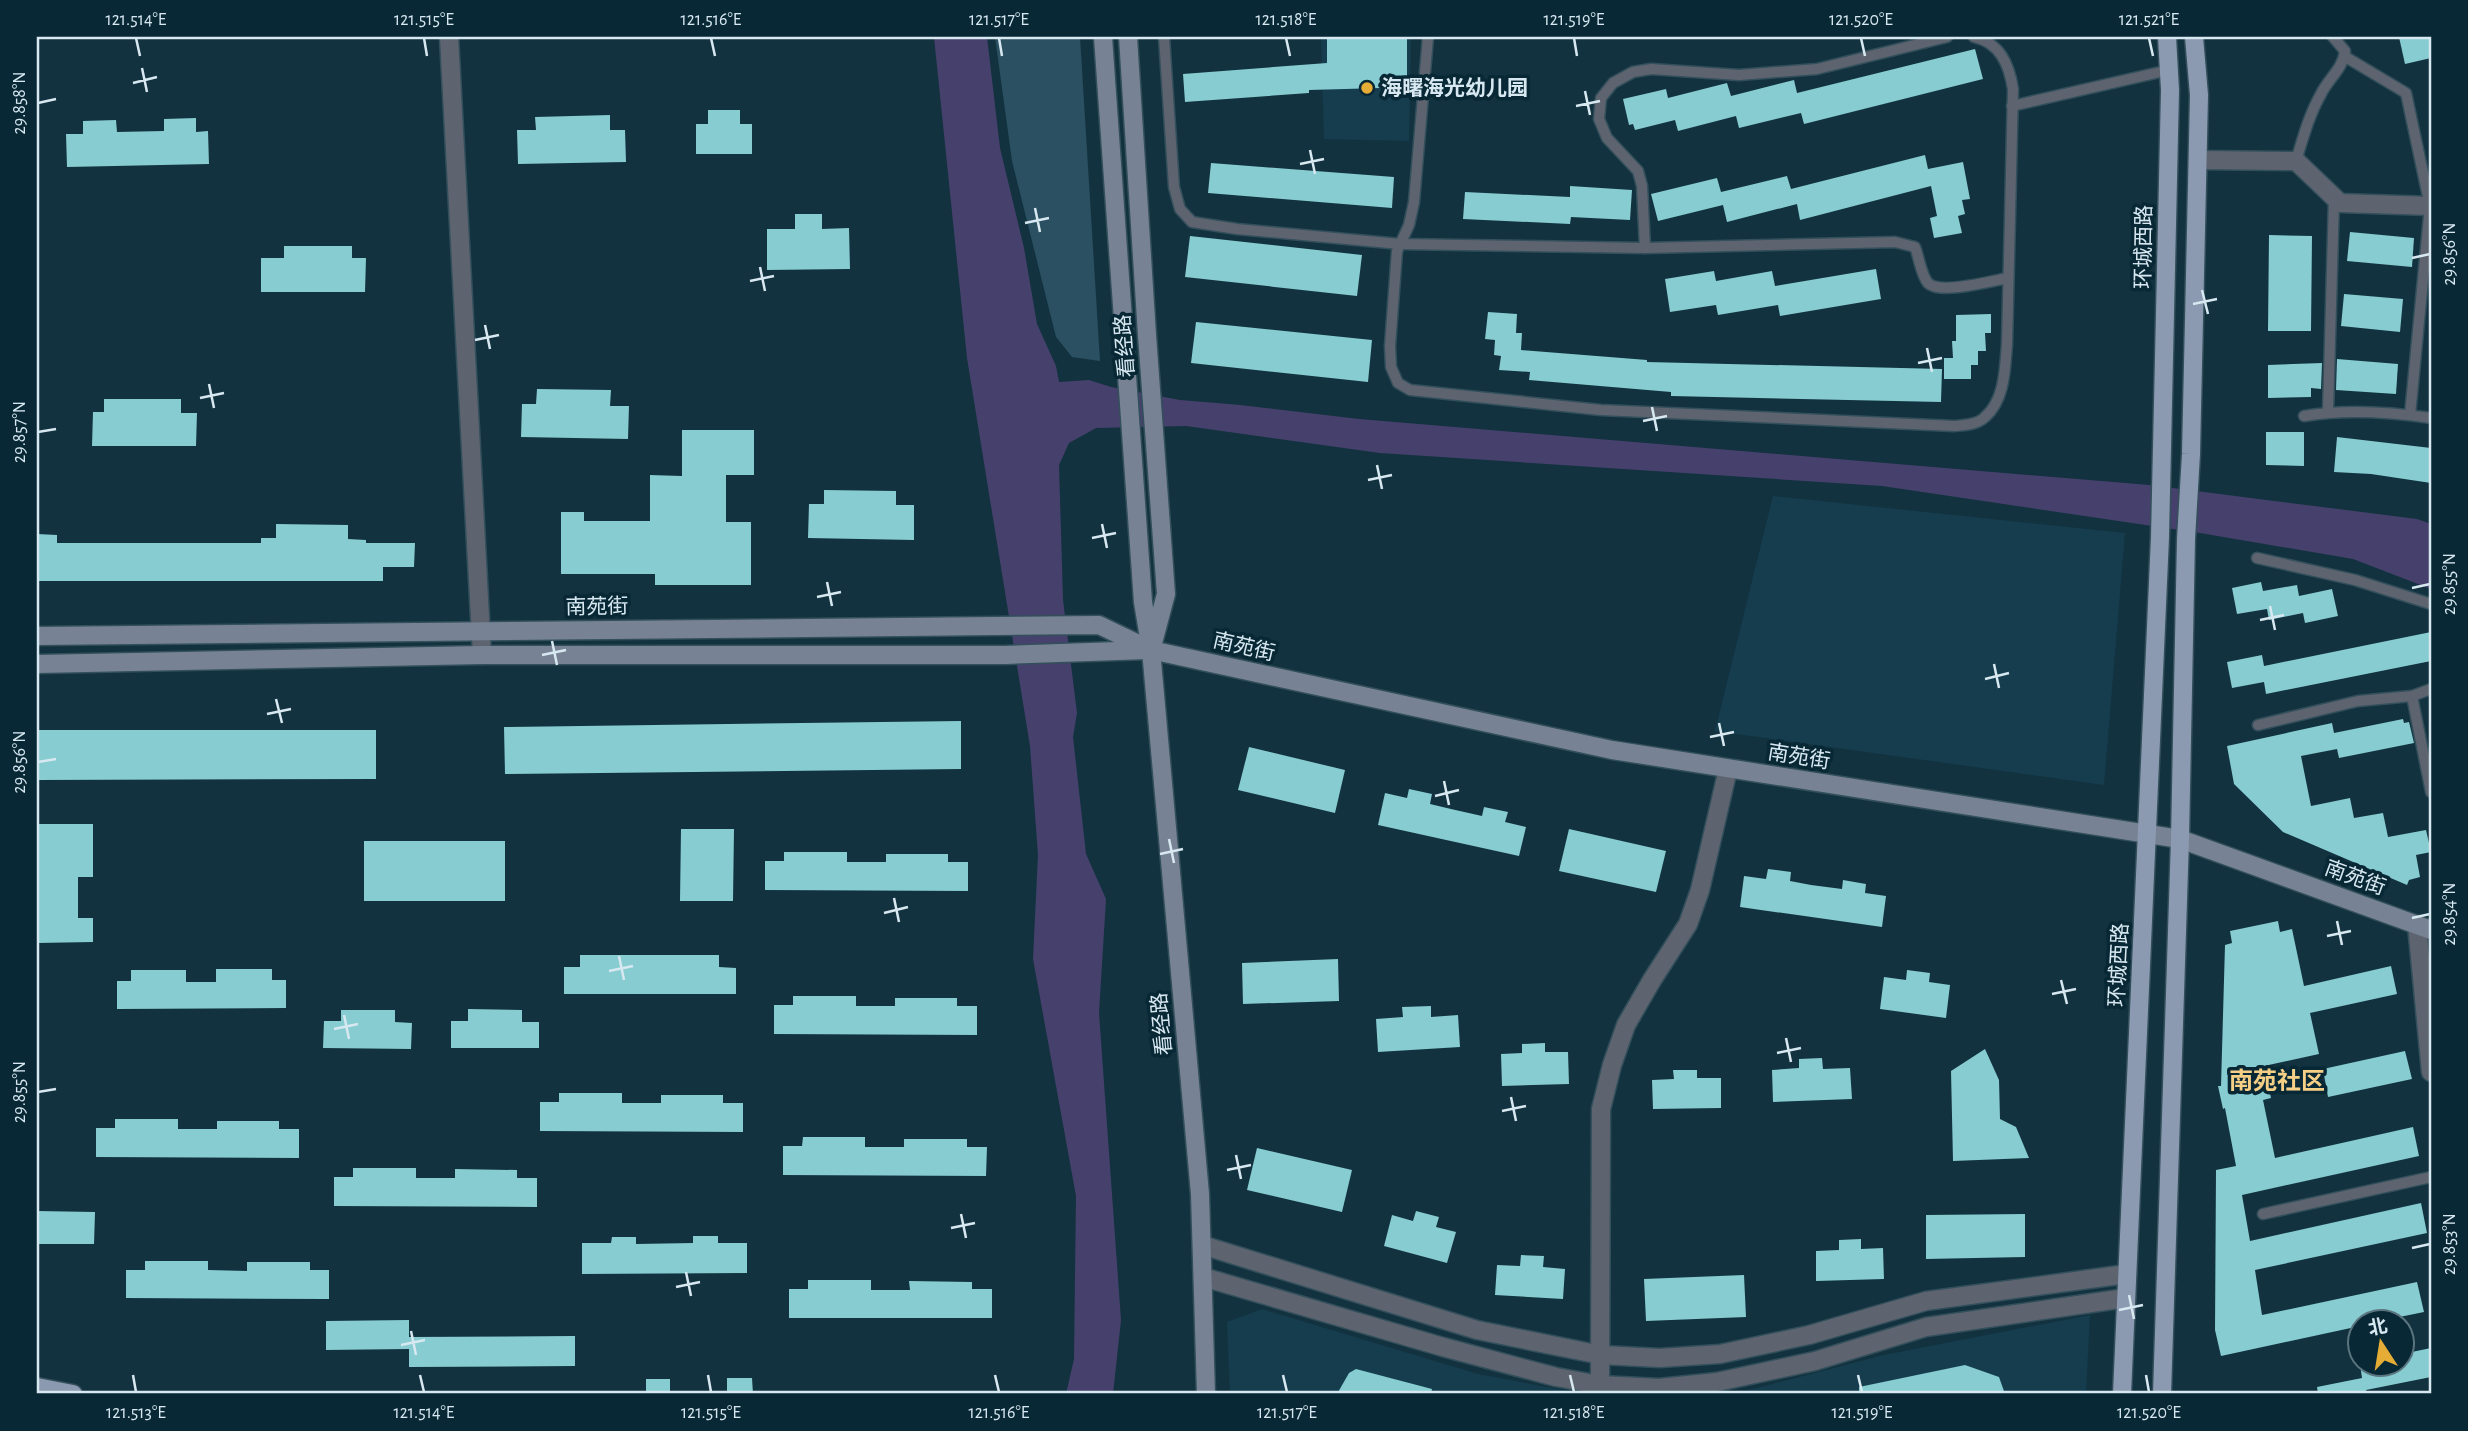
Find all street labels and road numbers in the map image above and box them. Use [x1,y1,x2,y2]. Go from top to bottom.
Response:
street label: 环城西路 [2132,205,2155,289]
street label: 看经路 [1111,314,1138,378]
street label: 南苑街 [565,595,629,618]
street label: 南苑街 [1211,629,1277,664]
street label: 南苑街 [1766,741,1832,772]
street label: 南苑街 [2322,856,2389,899]
street label: 环城西路 [2105,922,2132,1007]
street label: 看经路 [1148,992,1175,1056]

